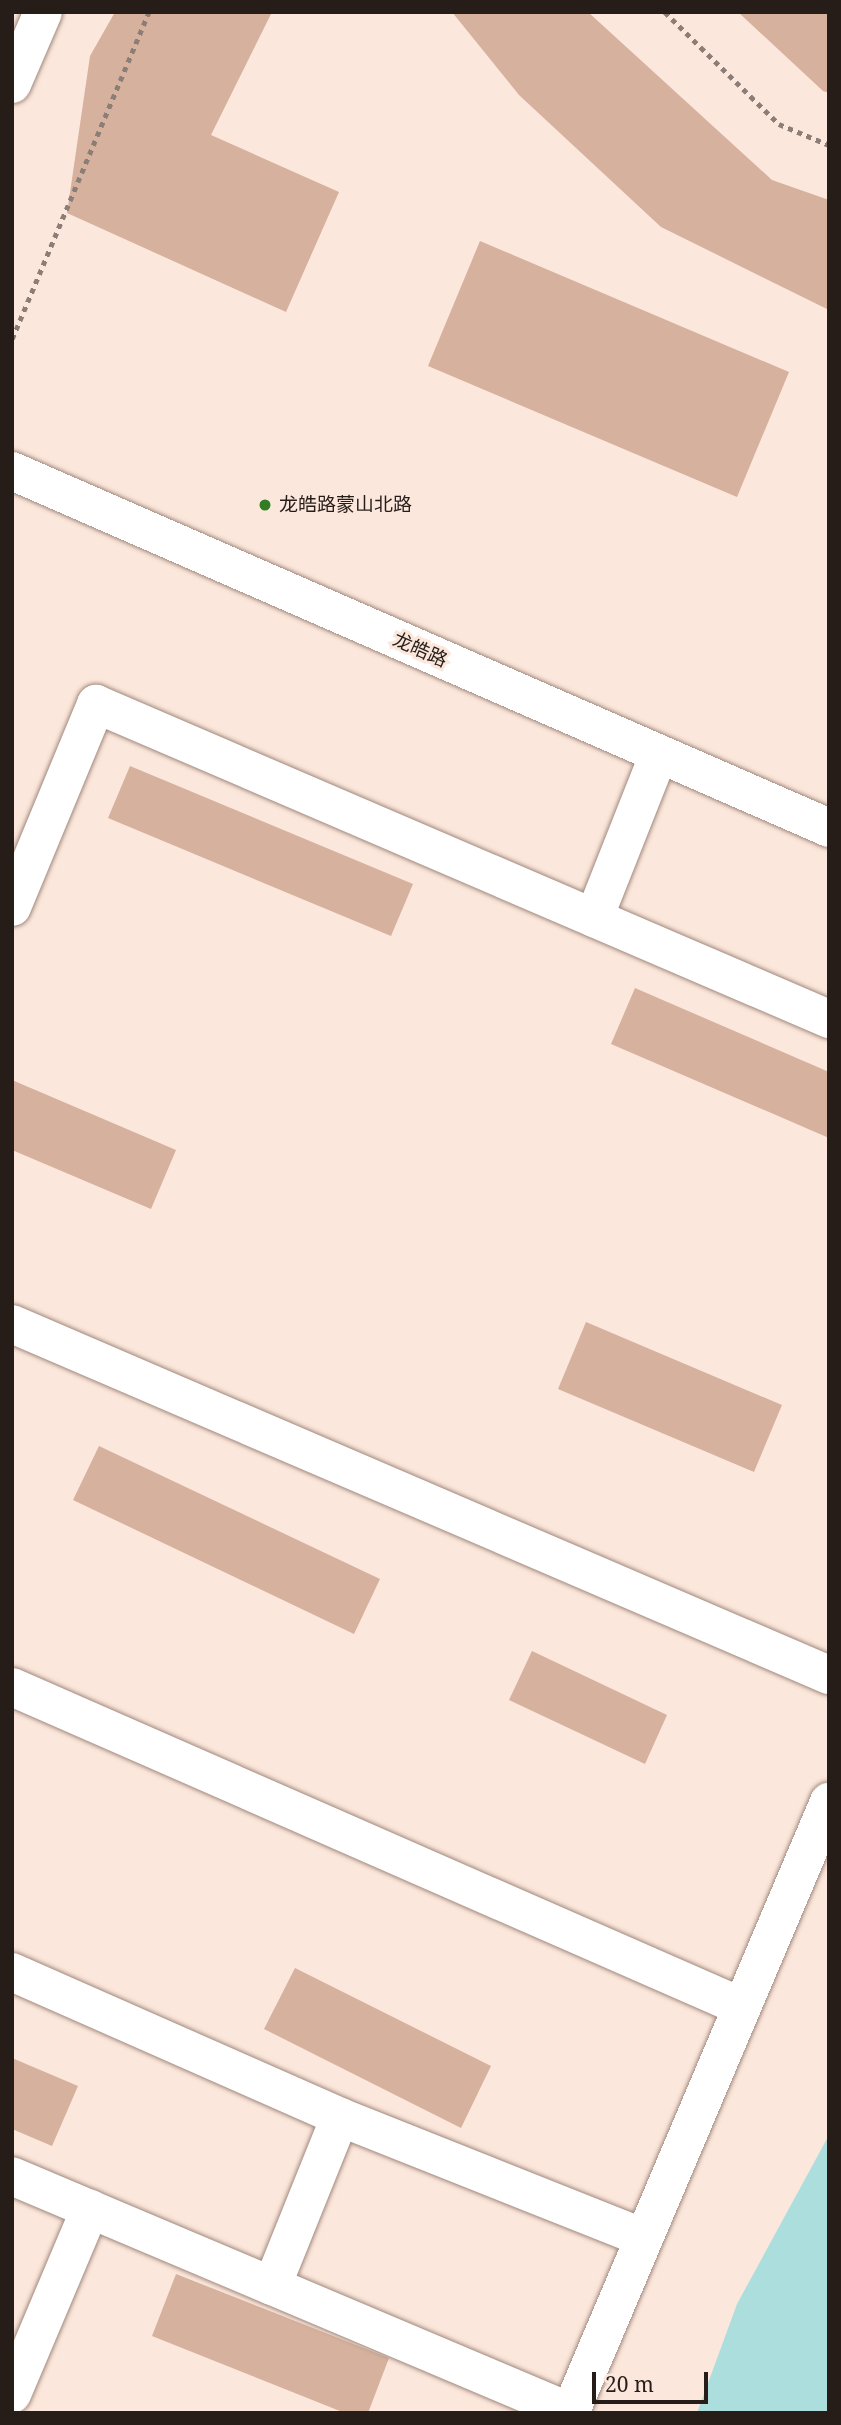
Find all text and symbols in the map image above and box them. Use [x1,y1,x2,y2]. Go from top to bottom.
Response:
place label: 龙皓路蒙山北路 [279,494,412,516]
marker: 龙皓路蒙山北路 [257,497,273,513]
street label: 龙皓路 [389,628,451,672]
scale bar [596,2358,712,2402]
text: 20 m [605,2370,654,2398]

